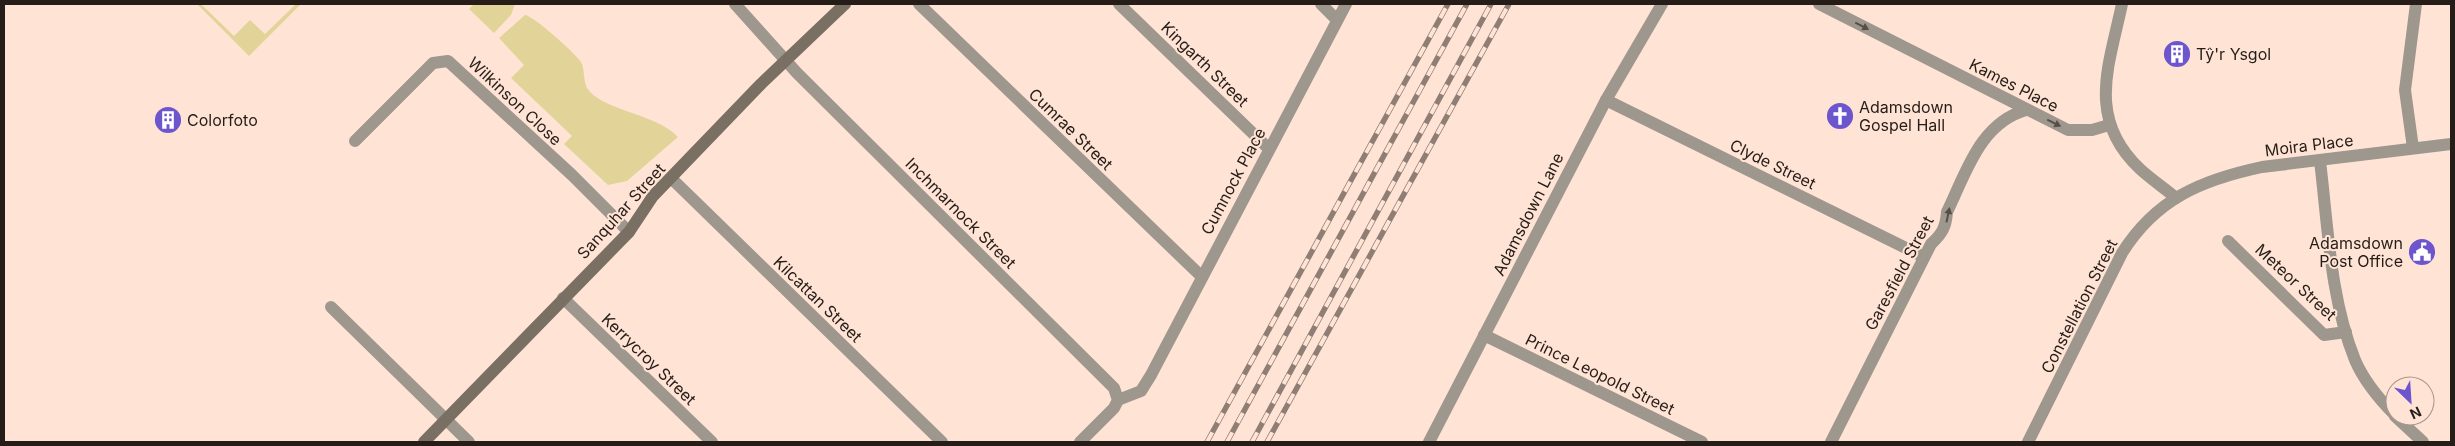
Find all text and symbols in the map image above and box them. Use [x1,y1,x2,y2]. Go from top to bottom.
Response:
street label: Kingarth Street [1157,17,1253,111]
one-way arrow [1855,22,1870,30]
building icon: Tŷ'r Ysgol [2162,39,2192,69]
place label: Tŷ'r Ysgol [2196,44,2271,64]
street label: Wilkinson Close [464,53,566,149]
street label: Kames Place [1966,54,2062,116]
street label: Cumrae Street [1025,84,1117,174]
place label: Adamsdown Gospel Hall [1859,97,1953,135]
church icon: Adamsdown Gospel Hall [1825,101,1855,131]
building icon: Colorfoto [153,105,183,135]
place label: Colorfoto [187,110,258,130]
one-way arrow [2047,119,2061,127]
street label: Cumnock Place [1196,124,1270,238]
street label: Moira Place [2264,130,2354,160]
street label: Clyde Street [1727,135,1819,193]
street label: Adamsdown Lane [1488,149,1568,279]
street label: Inchmarnock Street [902,154,1020,272]
street label: Sanquhar Street [573,159,669,263]
one-way arrow [1944,207,1952,223]
street label: Garesfield Street [1860,212,1938,334]
place label: Adamsdown Post Office [2309,233,2403,271]
street label: Constellation Street [2036,235,2122,377]
public building icon: Adamsdown Post Office [2407,237,2437,267]
street label: Meteor Street [2251,239,2341,325]
street label: Kilcattan Street [770,252,866,346]
street label: Kerrycroy Street [598,309,700,409]
street label: Prince Leopold Street [1522,329,1678,419]
north arrow [2385,376,2435,426]
text: N [2407,403,2424,423]

